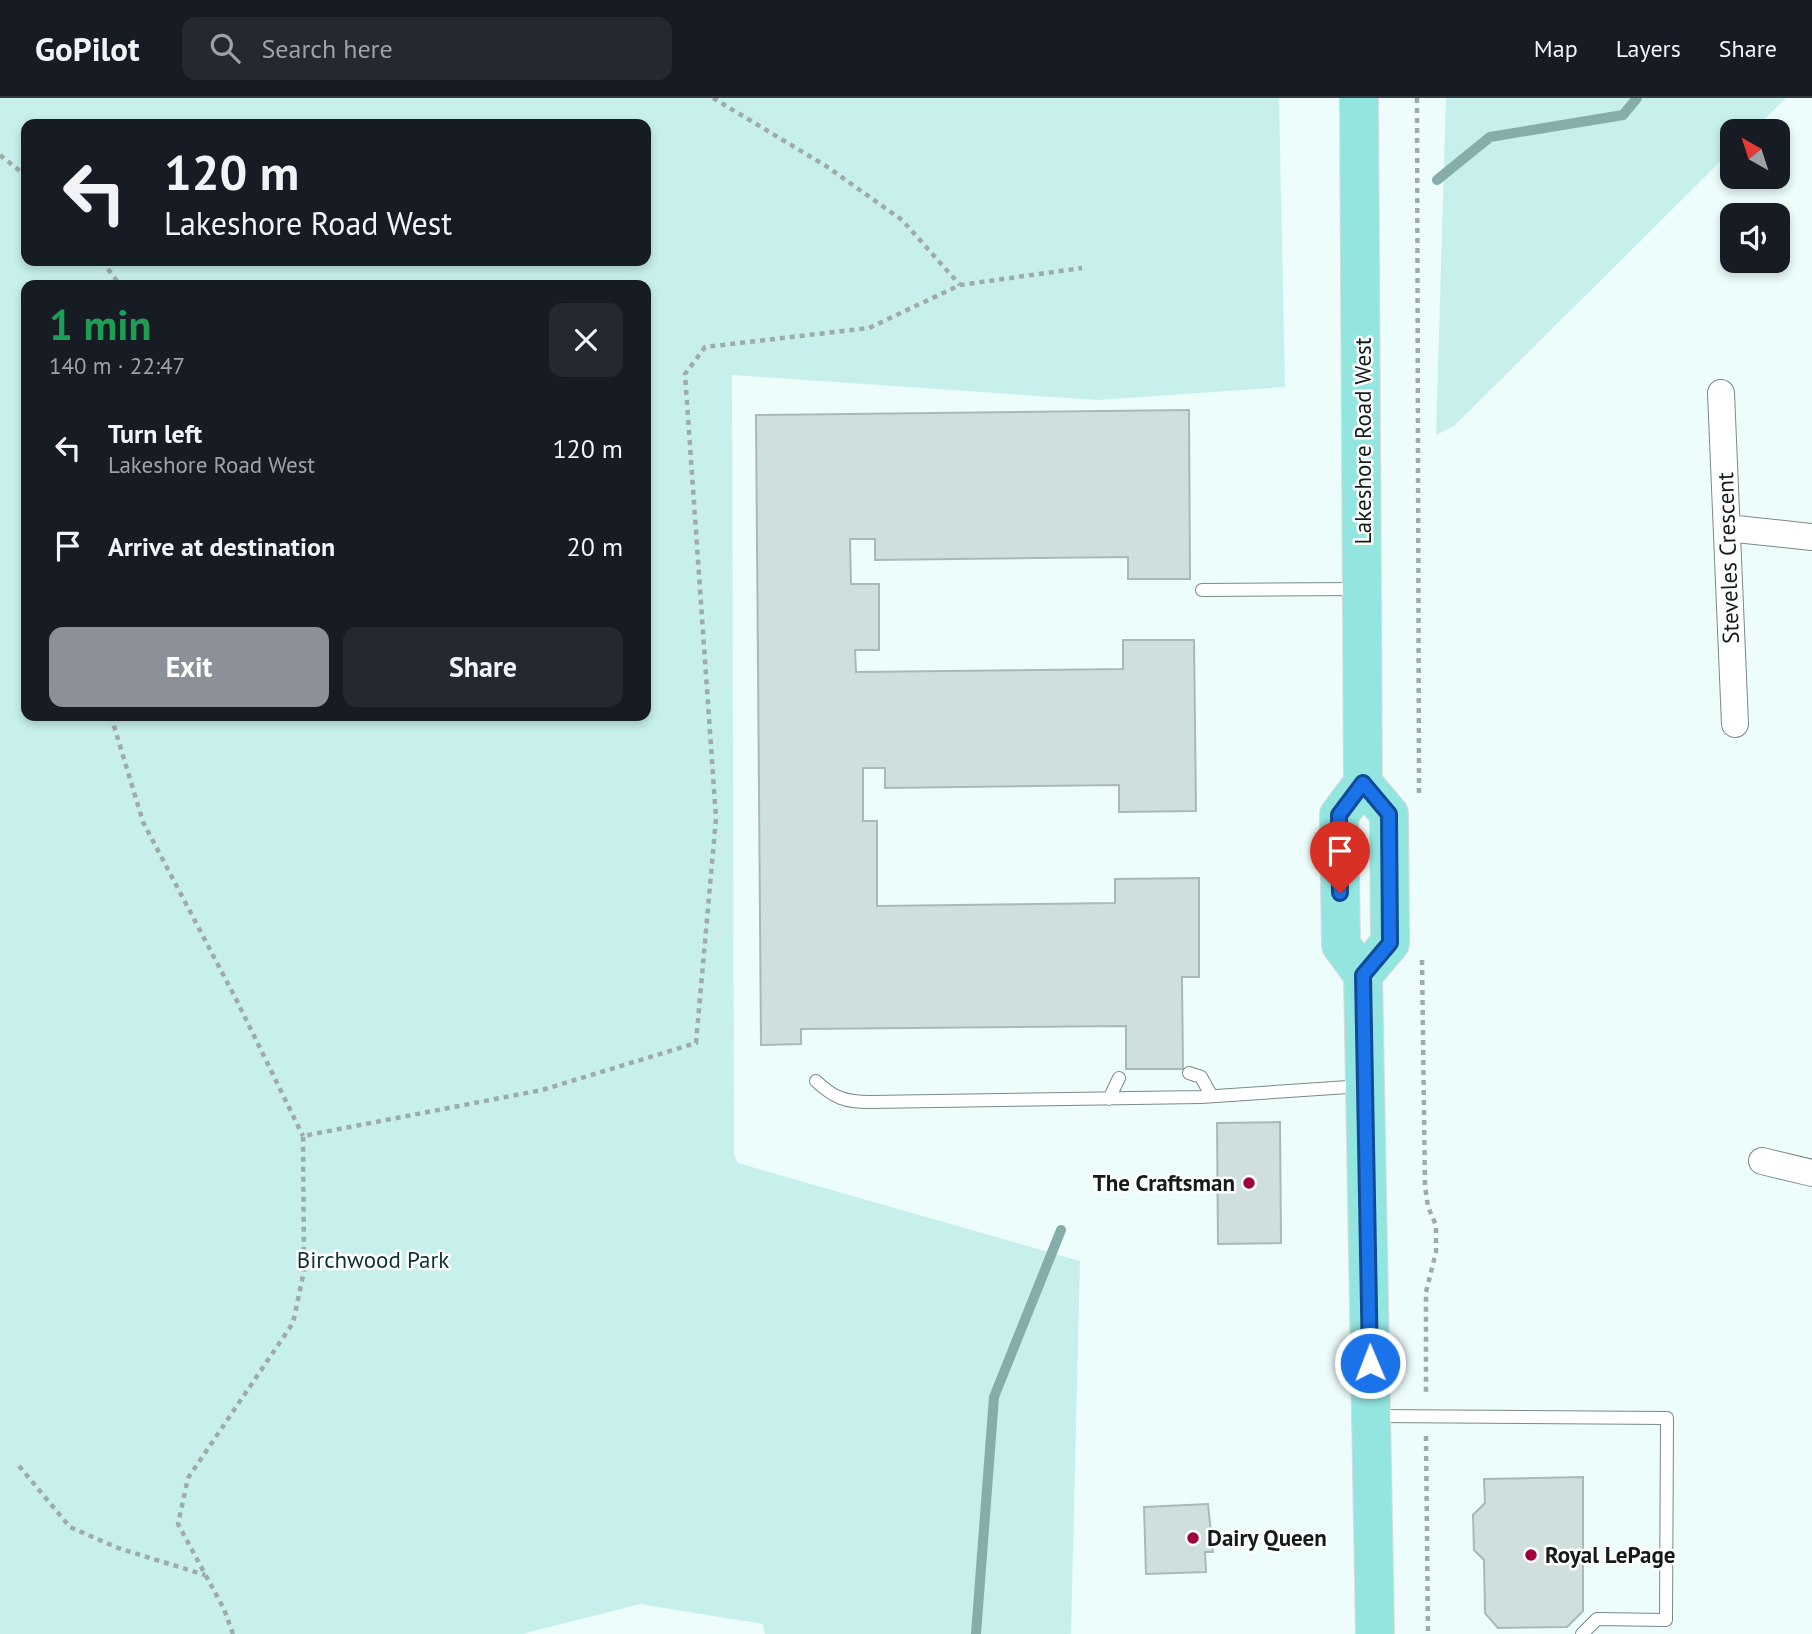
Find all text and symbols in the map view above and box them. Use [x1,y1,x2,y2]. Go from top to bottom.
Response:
search box [182,17,672,80]
text: GoPilot [35,27,140,70]
icon: search [206,29,244,67]
text: Search here [262,32,393,65]
text: Map [1534,33,1578,64]
text: Layers [1616,33,1681,64]
text: Share [1719,33,1777,64]
north arrow [1720,119,1790,189]
map controls [1720,119,1790,273]
text: 120 m [164,140,299,204]
icon: left [49,147,140,238]
text: Lakeshore Road West [164,202,452,244]
button: sound [1720,203,1790,273]
text: 1 min [49,297,151,352]
button: close [549,303,623,377]
street label: Lakeshore Road West [1348,337,1377,545]
text: 140 m · 22:47 [49,351,185,380]
text: Turn left [108,417,202,450]
icon: left [49,429,87,467]
text: 120 m [552,432,623,465]
text: Lakeshore Road West [108,450,315,479]
street label: Steveles Crescent [1710,472,1745,644]
icon: arrive [49,527,87,565]
text: Arrive at destination [108,530,335,563]
text: 20 m [567,530,623,563]
button: Exit [49,627,329,707]
button: Share [343,627,623,707]
pin [1310,821,1370,893]
icon: arrive [1321,832,1359,870]
place label: The Craftsman [1093,1168,1235,1197]
marker: The Craftsman [1241,1175,1257,1191]
park label: Birchwood Park [297,1245,449,1274]
position arrow [1333,1326,1407,1400]
place label: Dairy Queen [1207,1523,1327,1552]
marker: Dairy Queen [1185,1530,1201,1546]
place label: Royal LePage [1545,1540,1675,1569]
marker: Royal LePage [1523,1547,1539,1563]

